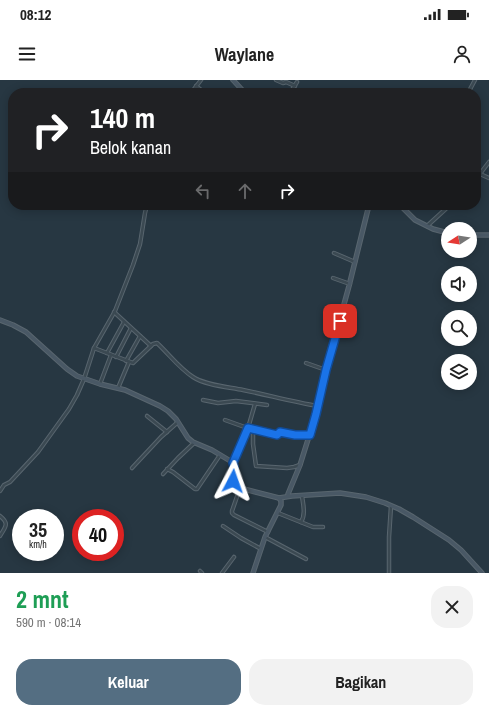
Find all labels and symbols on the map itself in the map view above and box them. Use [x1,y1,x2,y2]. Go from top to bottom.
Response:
north arrow [441,222,477,258]
pin [323,304,357,338]
position arrow [212,460,254,502]
speed limit sign: 40 [72,509,124,561]

